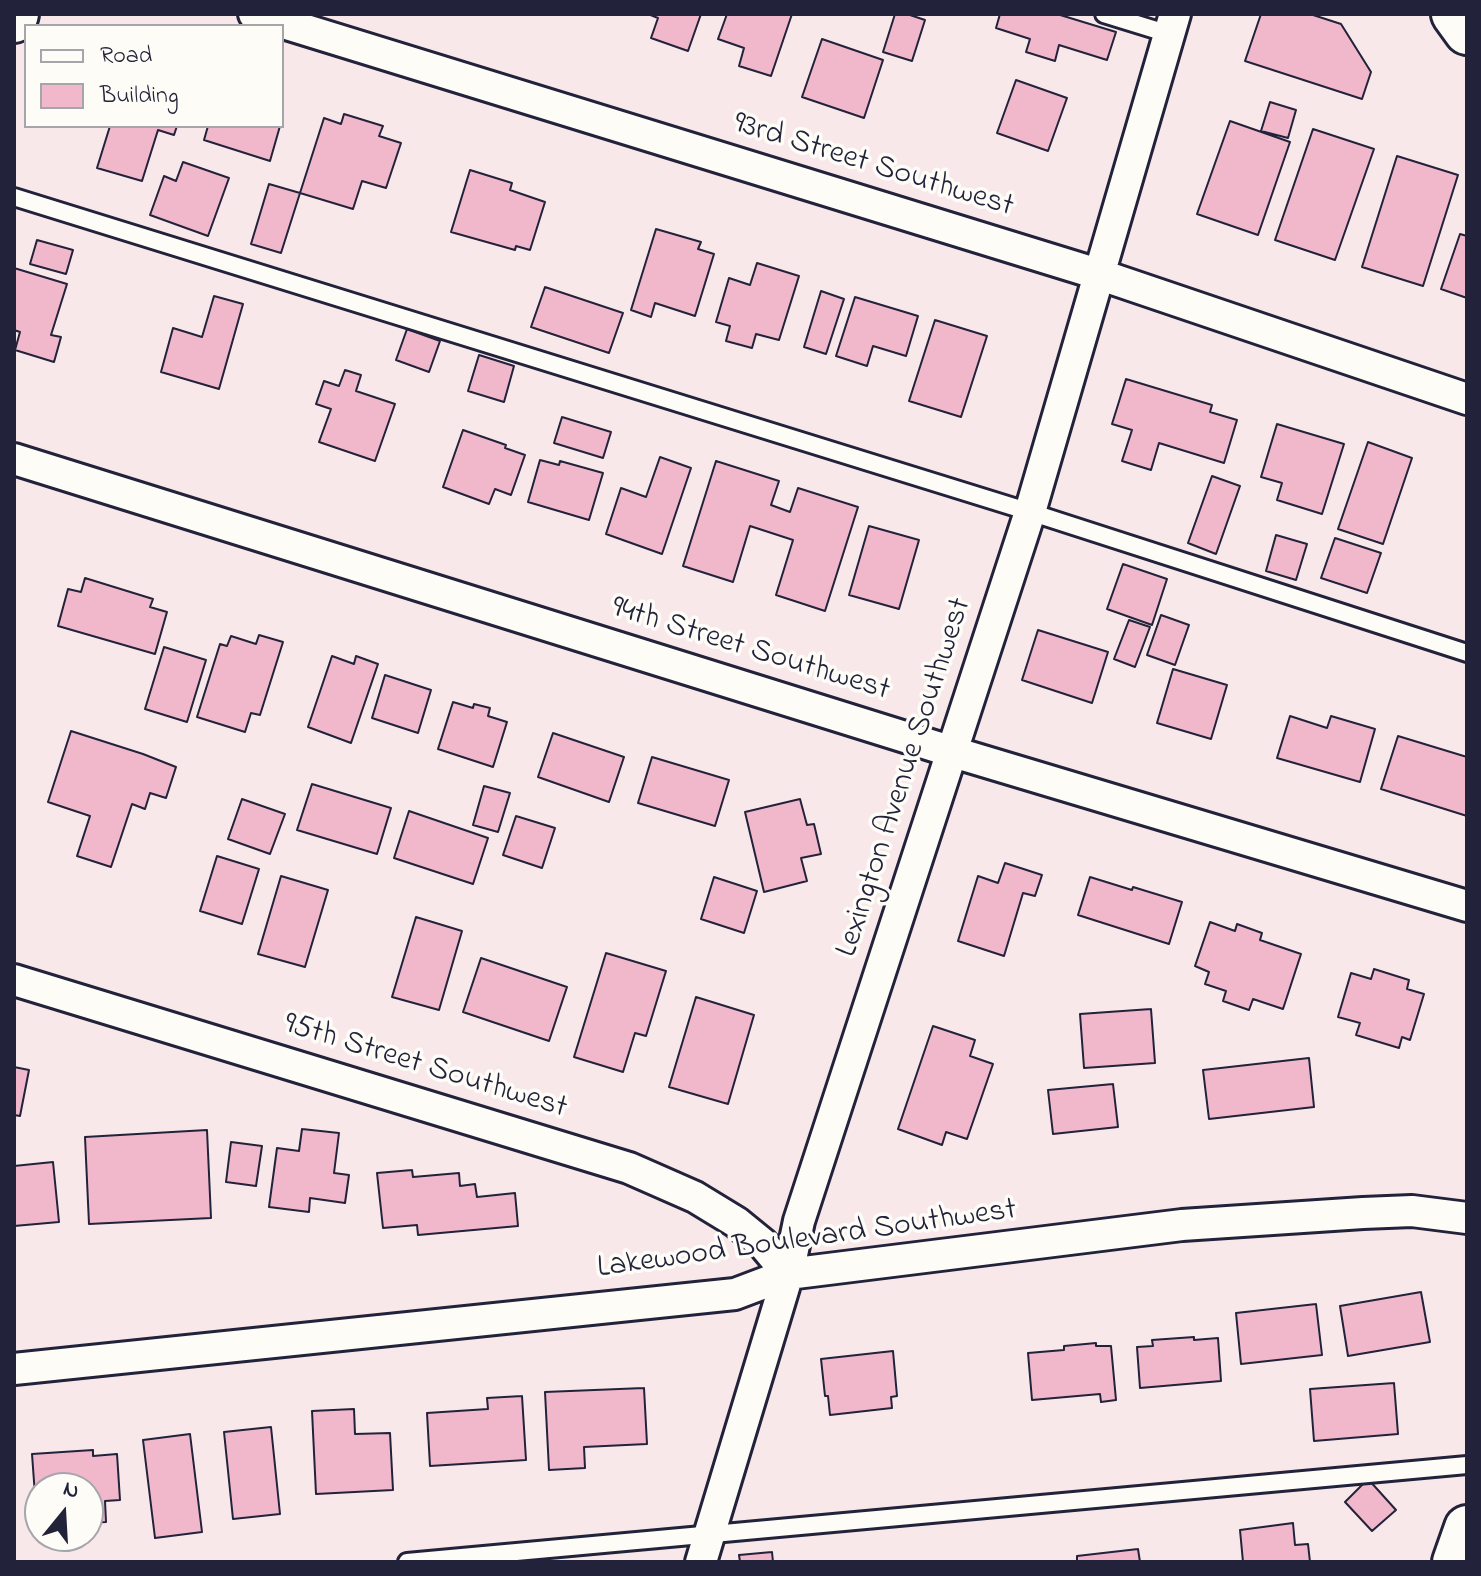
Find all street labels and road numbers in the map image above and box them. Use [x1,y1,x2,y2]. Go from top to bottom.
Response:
street label: 93rd Street Southwest [728,106,1018,228]
street label: 94th Street Southwest [606,590,894,712]
street label: Lexington Avenue Southwest [830,594,982,962]
street label: 95th Street Southwest [279,1007,571,1129]
street label: Lakewood Boulevard Southwest [595,1193,1019,1289]

